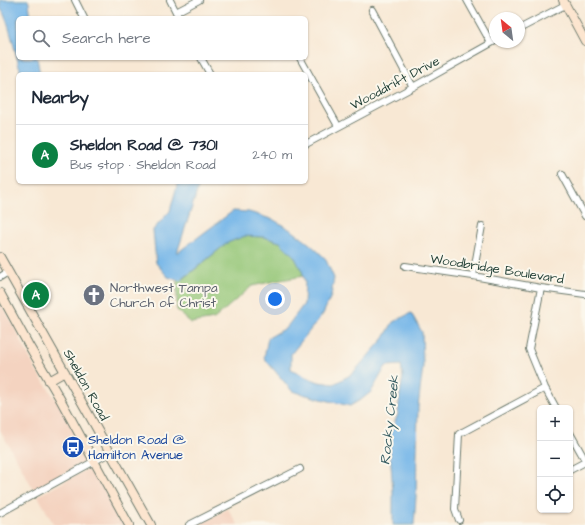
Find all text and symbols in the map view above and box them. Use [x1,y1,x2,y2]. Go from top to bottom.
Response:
north arrow [489,12,525,48]
search box [16,16,308,60]
icon: search [30,27,52,49]
text: Search here [62,28,151,49]
street label: Wooddrift Drive [347,52,443,114]
text: Nearby [32,86,89,110]
text: Sheldon Road @ 7301 [70,135,218,156]
text: A [41,146,49,164]
text: 240 m [252,146,292,164]
text: Bus stop · Sheldon Road [70,156,216,174]
street label: Woodbridge Boulevard [429,250,565,289]
place label: Northwest Tampa Church of Christ [110,279,218,312]
pin: A [23,280,49,310]
church icon: Northwest Tampa Church of Christ [81,282,107,308]
your location [265,289,285,309]
street label: Sheldon Road [59,346,113,424]
water label: Rocky Creek [375,374,405,466]
map controls [537,405,573,513]
button: + [537,405,573,441]
place label: Sheldon Road @ Hamilton Avenue [88,431,187,464]
bus stop icon: Sheldon Road @ Hamilton Avenue [60,434,86,460]
button: − [537,441,573,477]
button: locate [537,477,573,513]

